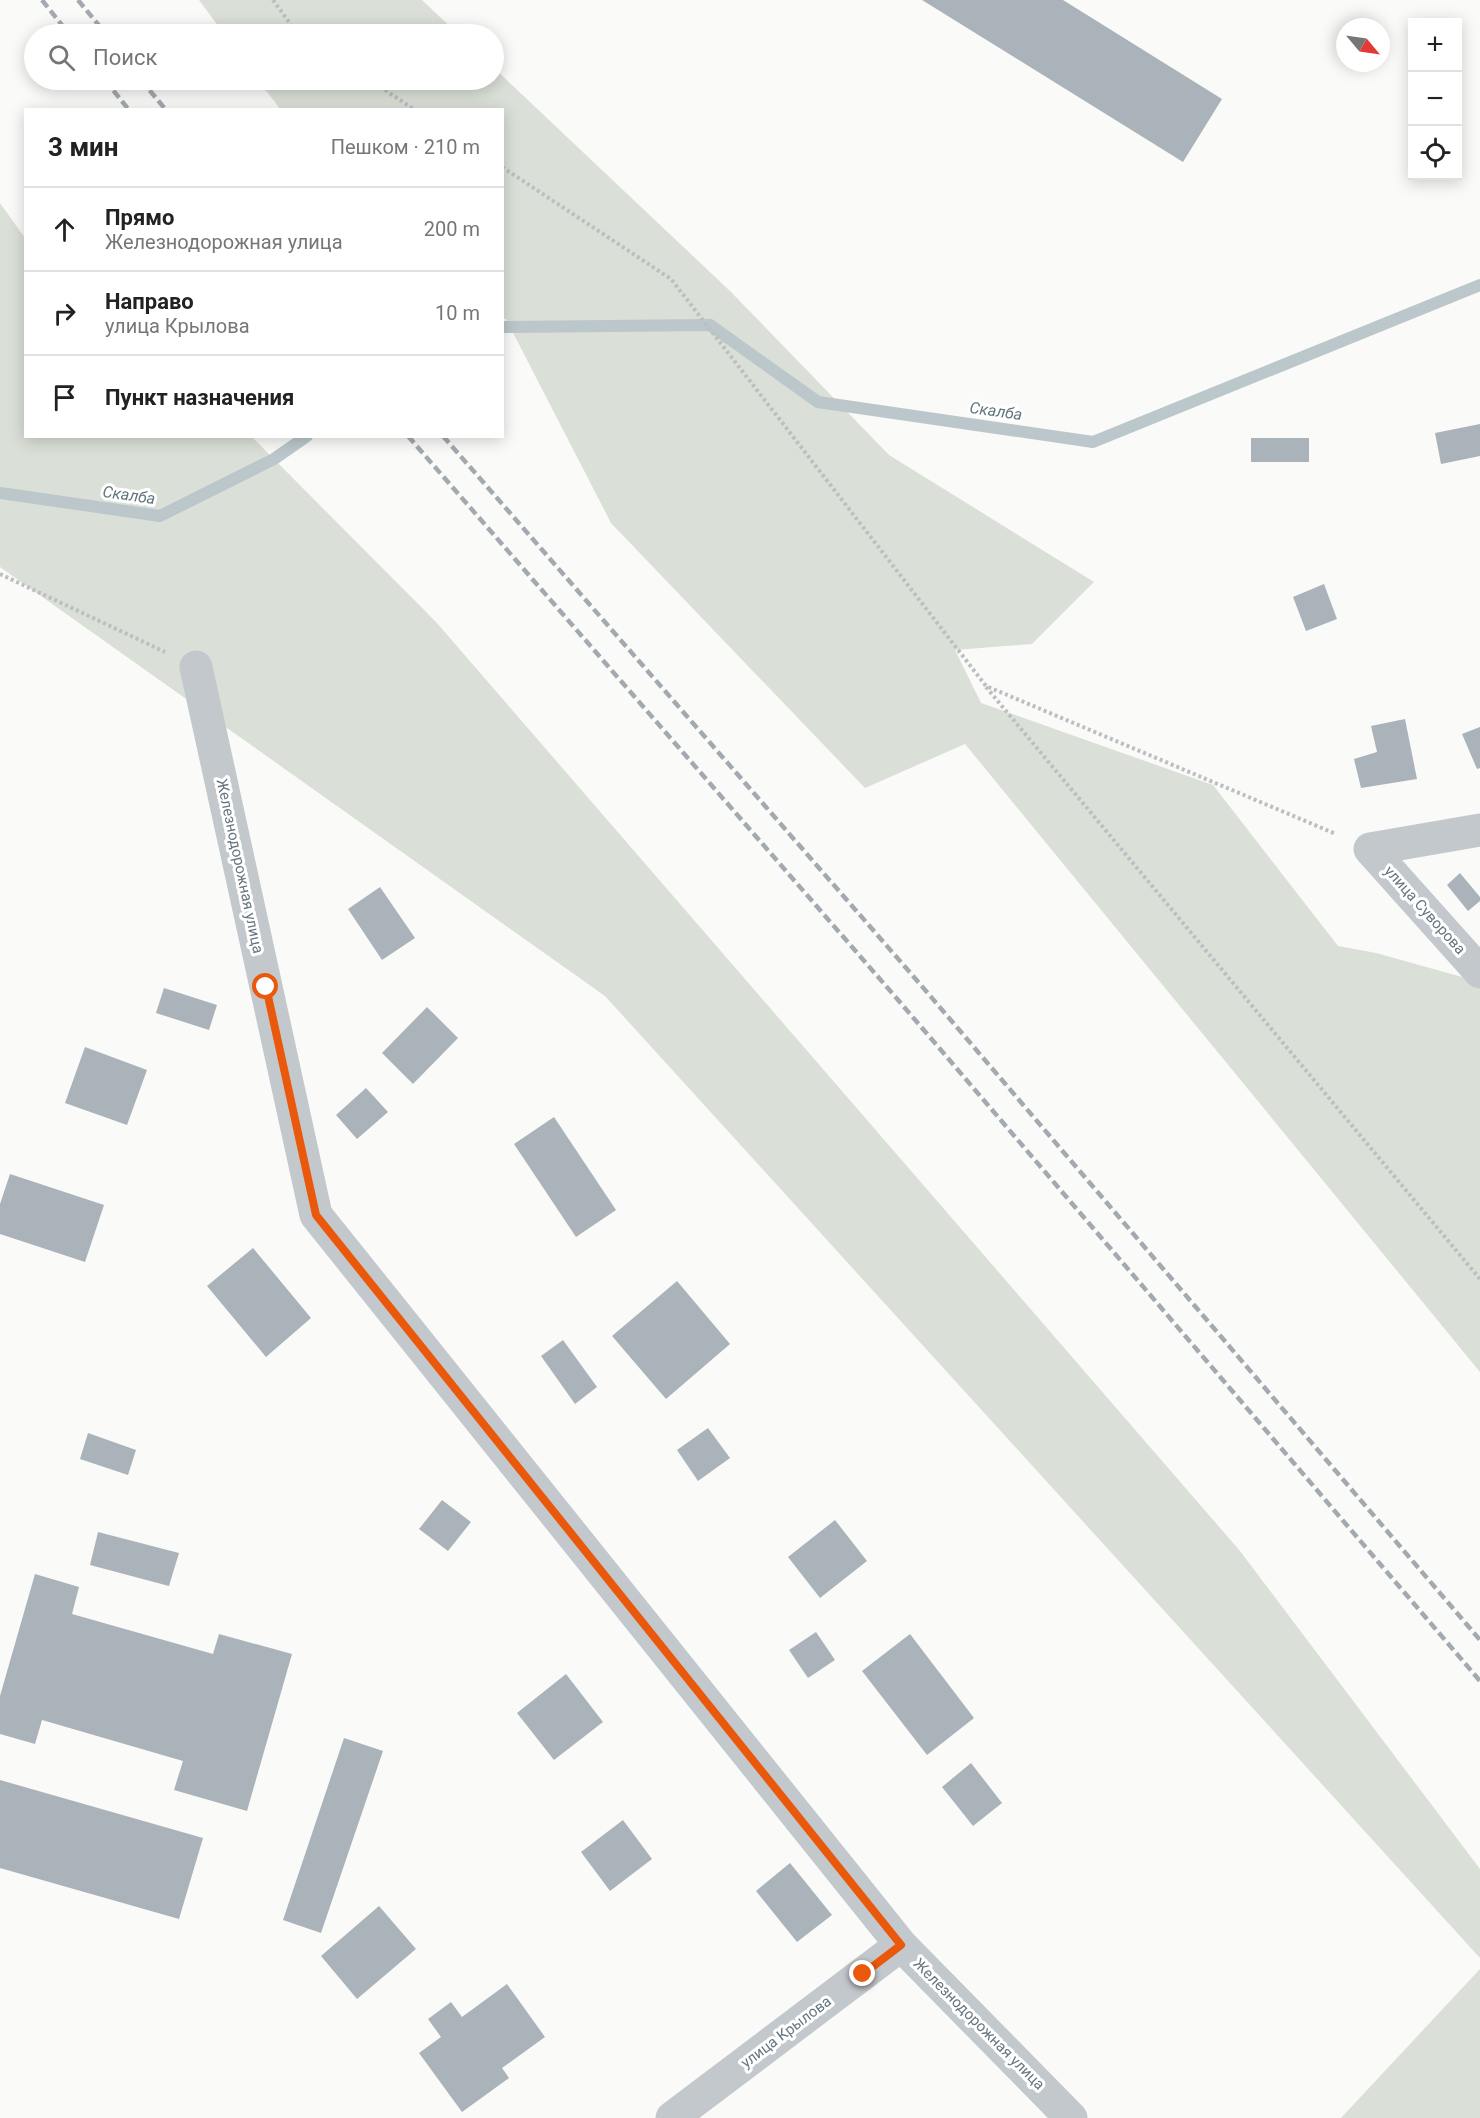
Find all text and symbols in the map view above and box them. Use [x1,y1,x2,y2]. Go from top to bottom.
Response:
north arrow [1336,18,1390,72]
map controls [1408,18,1462,180]
button: + [1408,18,1462,72]
search box [24,24,504,90]
icon: search [45,41,78,74]
text: Поиск [93,45,157,70]
button: − [1408,72,1462,126]
button: locate [1408,126,1462,180]
text: 3 мин [48,132,119,162]
text: Пешком · 210 m [331,135,480,159]
text: Прямо [105,205,174,230]
icon: ahead [48,213,81,246]
text: 200 m [424,217,480,241]
text: Железнодорожная улица [105,230,343,254]
text: Направо [105,289,194,314]
icon: right [48,297,81,330]
text: 10 m [435,301,480,325]
text: улица Крылова [105,314,250,338]
icon: arrive [48,381,81,414]
text: Пункт назначения [105,385,294,410]
water label: Скалба [968,398,1024,424]
water label: Скалба [101,482,157,508]
street label: Железнодорожная улица [213,777,267,955]
street label: улица Суворова [1381,862,1469,958]
route start [252,973,278,999]
street label: Железнодорожная улица [910,1955,1048,2093]
route end [849,1960,875,1986]
street label: улица Крылова [737,1992,835,2072]

